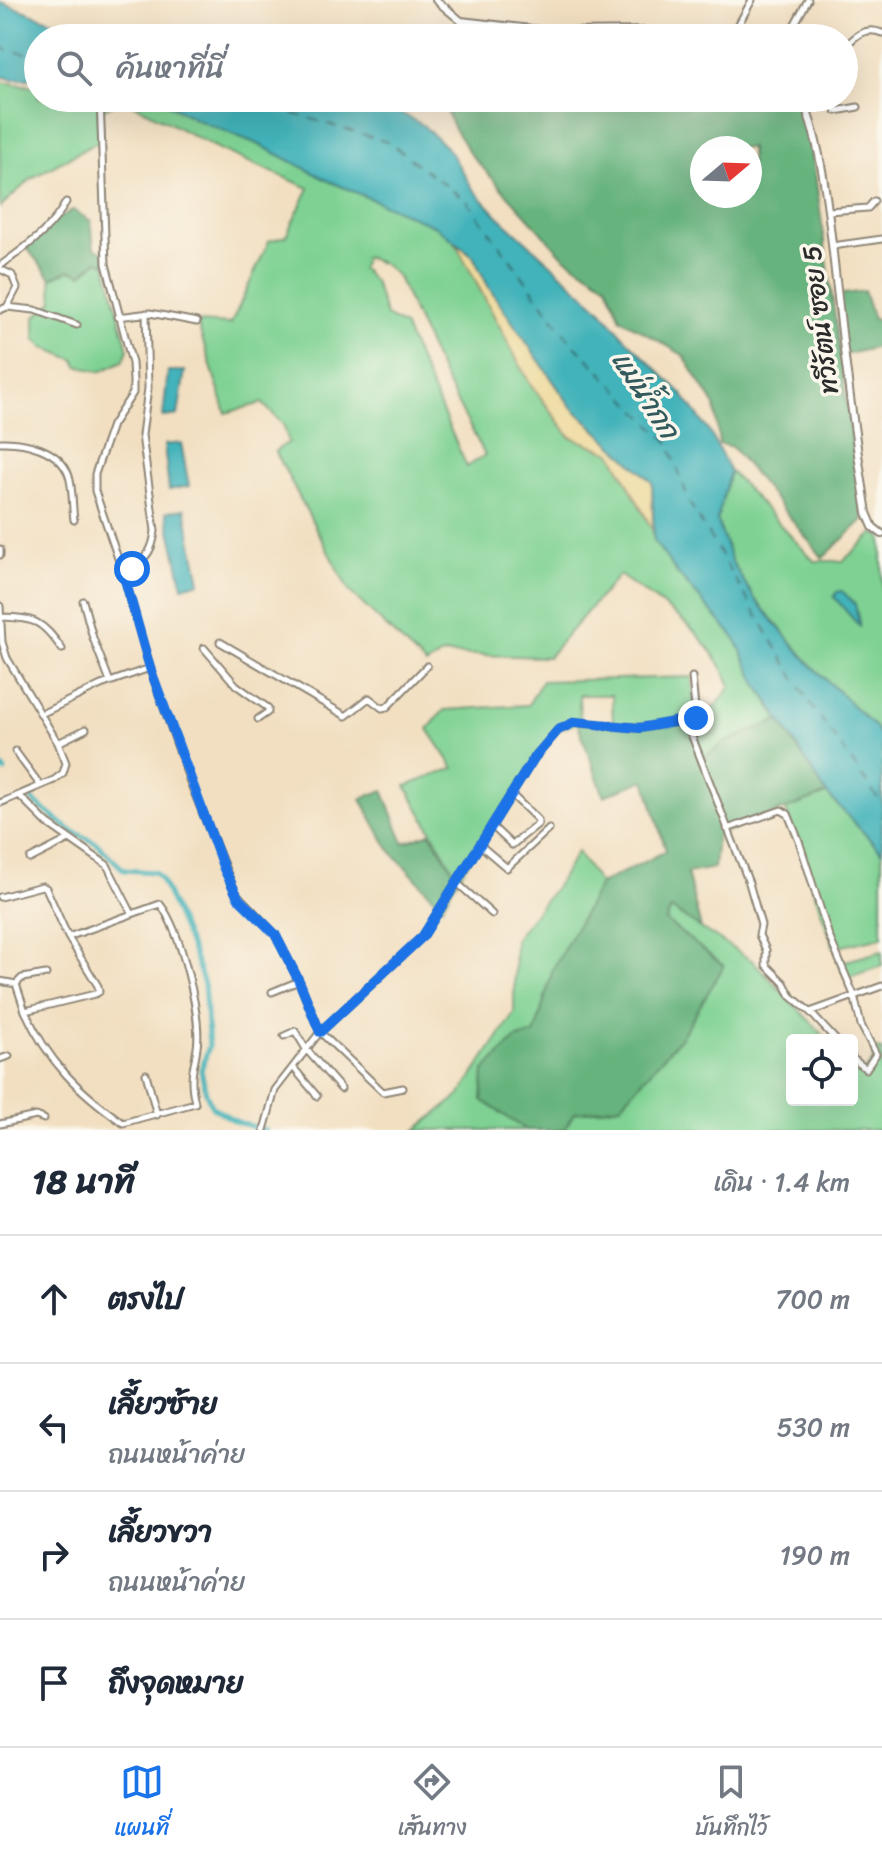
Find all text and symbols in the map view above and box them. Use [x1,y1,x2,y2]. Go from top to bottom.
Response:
search box [24,24,858,112]
text: ค้นหาที่นี่ [116,41,224,95]
icon: search [52,46,96,90]
north arrow [690,136,762,208]
street label: ทวีรัตน์ ซอย 5 [788,243,852,397]
water label: แม่น้ำกก [599,340,694,450]
route start [114,551,150,587]
route end [678,700,714,736]
map controls [786,1034,858,1106]
button: locate [786,1034,858,1106]
text: 18 นาที [32,1152,135,1212]
text: เดิน · 1.4 km [713,1159,850,1205]
text: ตรงไป [108,1272,183,1326]
text: 700 m [776,1276,850,1322]
icon: ahead [32,1277,76,1321]
text: เลี้ยวซ้าย [108,1377,218,1431]
text: 530 m [777,1404,850,1450]
icon: left [32,1405,76,1449]
text: ถนนหน้าค่าย [108,1431,245,1477]
text: เลี้ยวขวา [108,1505,212,1559]
text: 190 m [780,1532,850,1578]
icon: right [32,1533,76,1577]
text: ถนนหน้าค่าย [108,1559,245,1605]
text: ถึงจุดหมาย [108,1656,244,1710]
icon: arrive [32,1661,76,1705]
tab: แผนที่ [114,1760,169,1847]
tab: เส้นทาง [398,1760,467,1847]
tab: บันทึกไว้ [695,1760,768,1847]

